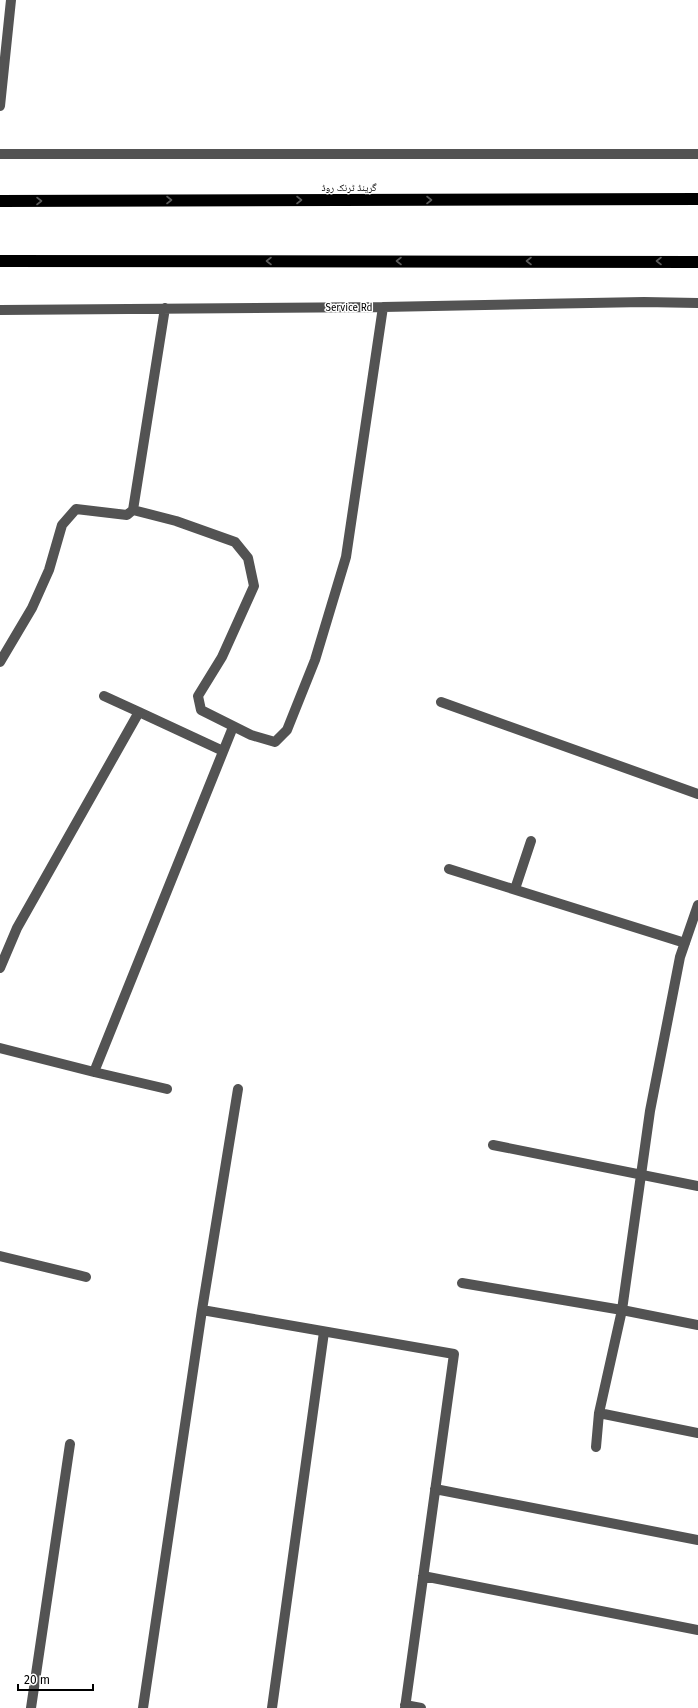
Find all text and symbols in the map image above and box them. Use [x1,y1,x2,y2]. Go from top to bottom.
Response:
street label: گرینڈ ٹرنک روڈ [321,182,377,194]
one-way arrow [166,196,172,204]
one-way arrow [296,196,302,204]
one-way arrow [426,196,432,204]
one-way arrow [36,197,42,205]
one-way arrow [266,257,272,265]
one-way arrow [396,257,402,265]
one-way arrow [526,257,532,265]
one-way arrow [656,257,662,265]
street label: Service Rd [325,302,373,314]
scale bar [18,1666,93,1692]
text: 20 m [24,1673,50,1687]

